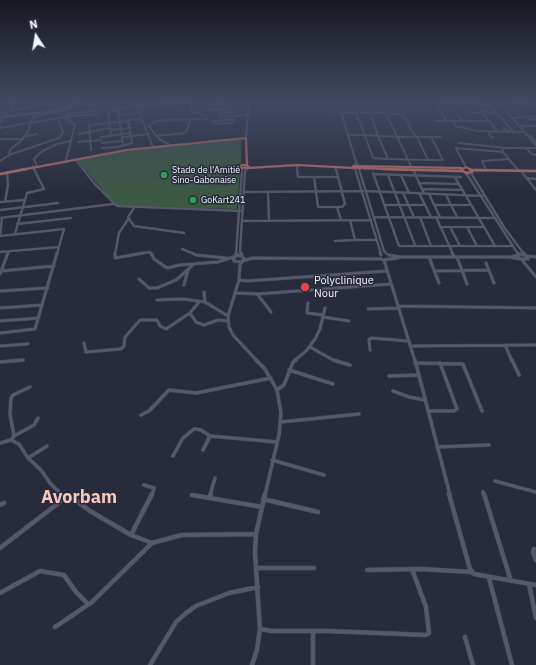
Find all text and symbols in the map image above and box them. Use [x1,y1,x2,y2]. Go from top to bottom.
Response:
north arrow [16,16,56,56]
text: N [28,17,39,32]
place label: Stade de l’Amitié Sino-Gabonaise [172,165,240,186]
marker: Stade de l’Amitié Sino-Gabonaise [159,170,169,180]
marker: GoKart241 [188,195,198,205]
place label: GoKart241 [201,195,245,205]
place label: Polyclinique Nour [314,274,374,300]
marker: Polyclinique Nour [299,281,311,293]
district label: Avorbam [41,487,117,509]

